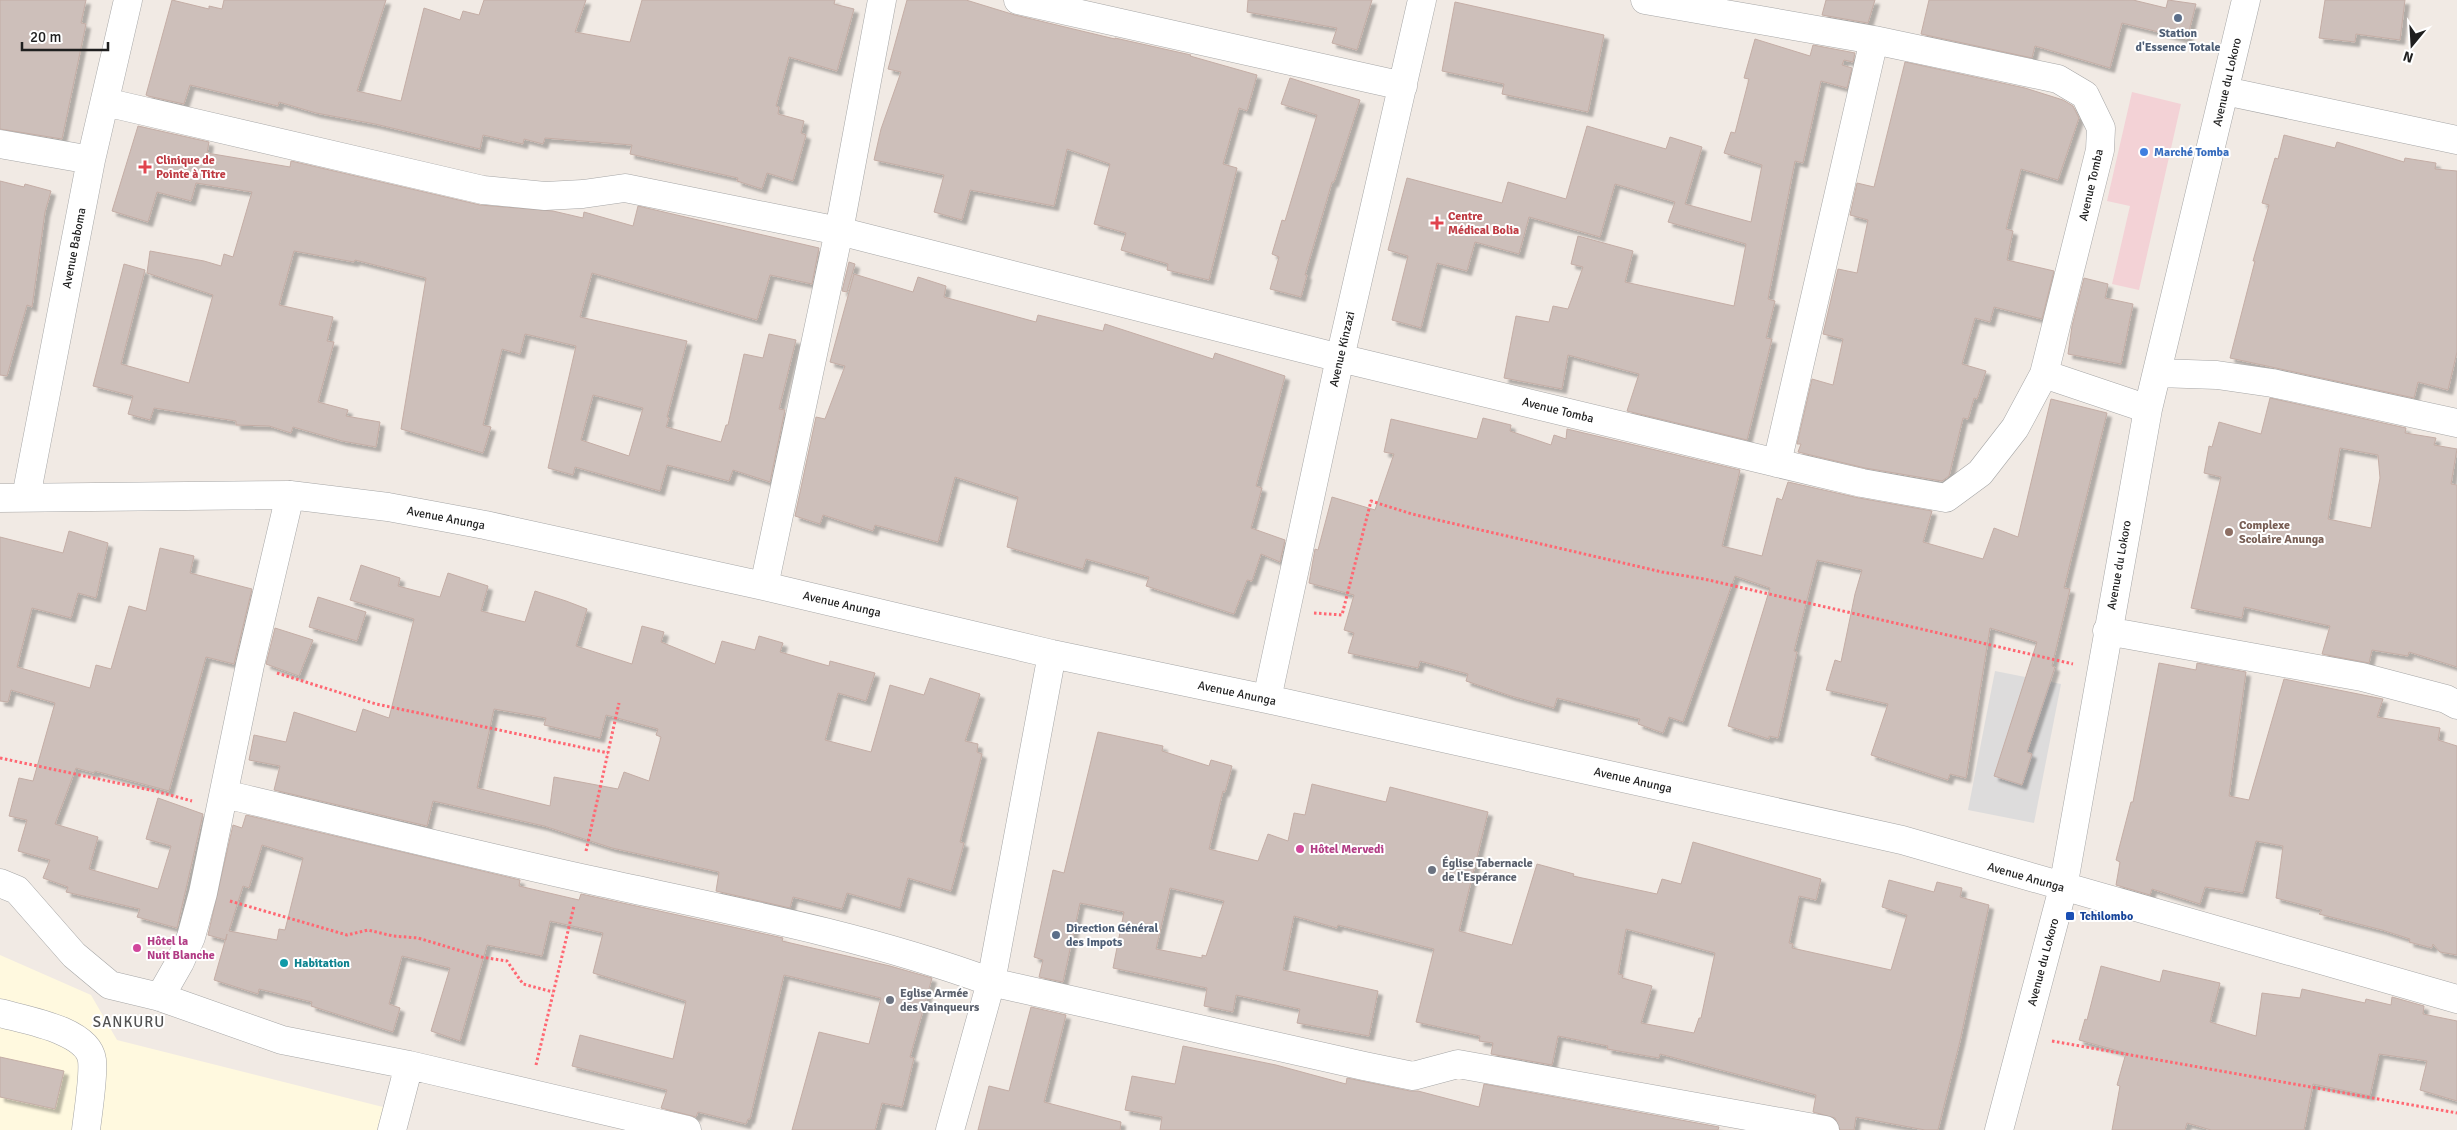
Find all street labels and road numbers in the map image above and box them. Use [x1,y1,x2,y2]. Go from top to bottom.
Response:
street label: Avenue du Lokoro [2210,36,2245,128]
street label: Avenue Tomba [2076,148,2107,223]
street label: Avenue Baboma [59,207,90,290]
street label: Avenue Kinzazi [1326,310,1358,388]
street label: Avenue Tomba [1520,394,1595,427]
street label: Avenue Anunga [405,504,486,533]
street label: Avenue du Lokoro [2104,519,2135,611]
street label: Avenue Anunga [801,588,882,621]
street label: Avenue Anunga [1196,678,1277,709]
street label: Avenue Anunga [1592,764,1673,797]
street label: Avenue Anunga [1986,859,2066,896]
street label: Avenue du Lokoro [2025,917,2062,1008]

